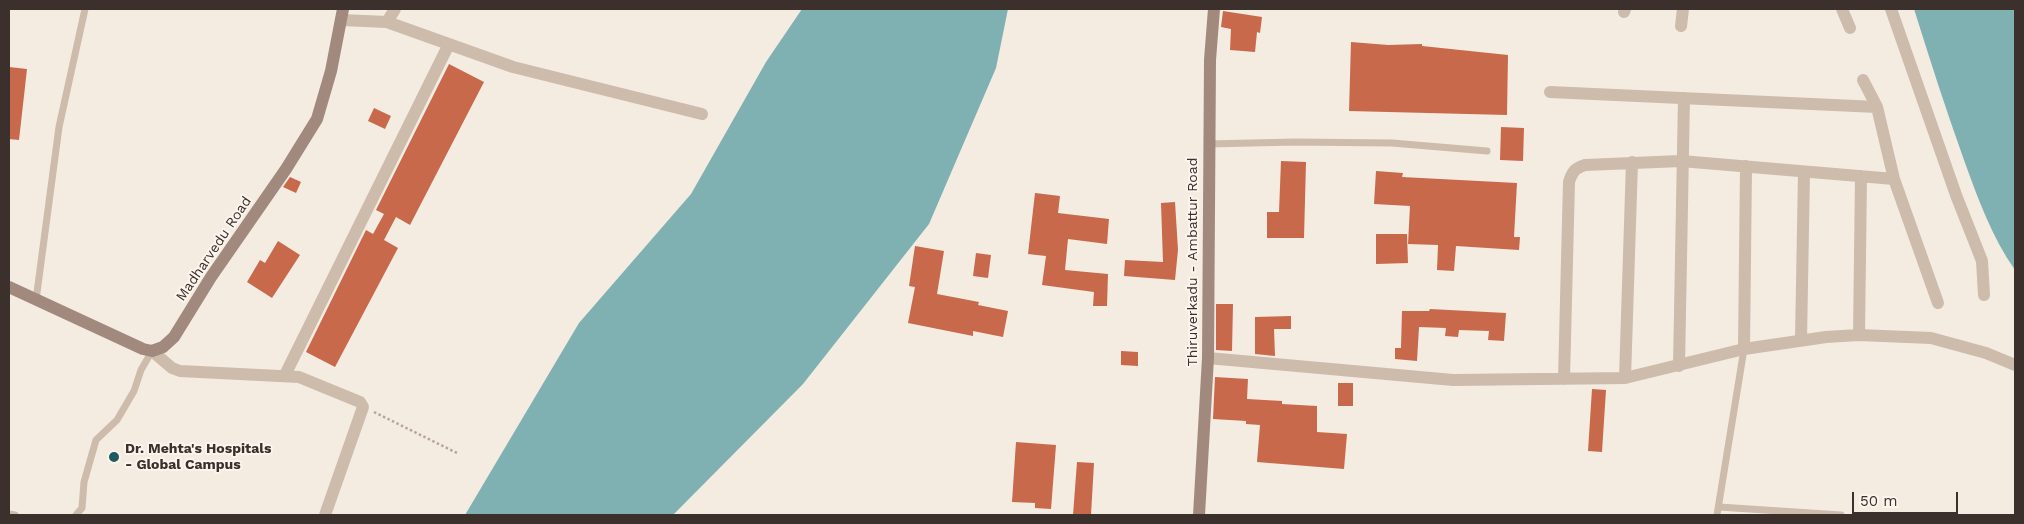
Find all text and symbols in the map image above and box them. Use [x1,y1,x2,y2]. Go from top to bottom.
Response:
street label: Thiruverkadu - Ambattur Road [1185,158,1201,366]
street label: Madharvedu Road [173,193,255,305]
place label: Dr. Mehta's Hospitals - Global Campus [125,441,271,474]
marker: Dr. Mehta's Hospitals - Global Campus [107,450,121,464]
scale bar [1854,482,1960,514]
text: 50 m [1860,492,1897,510]

